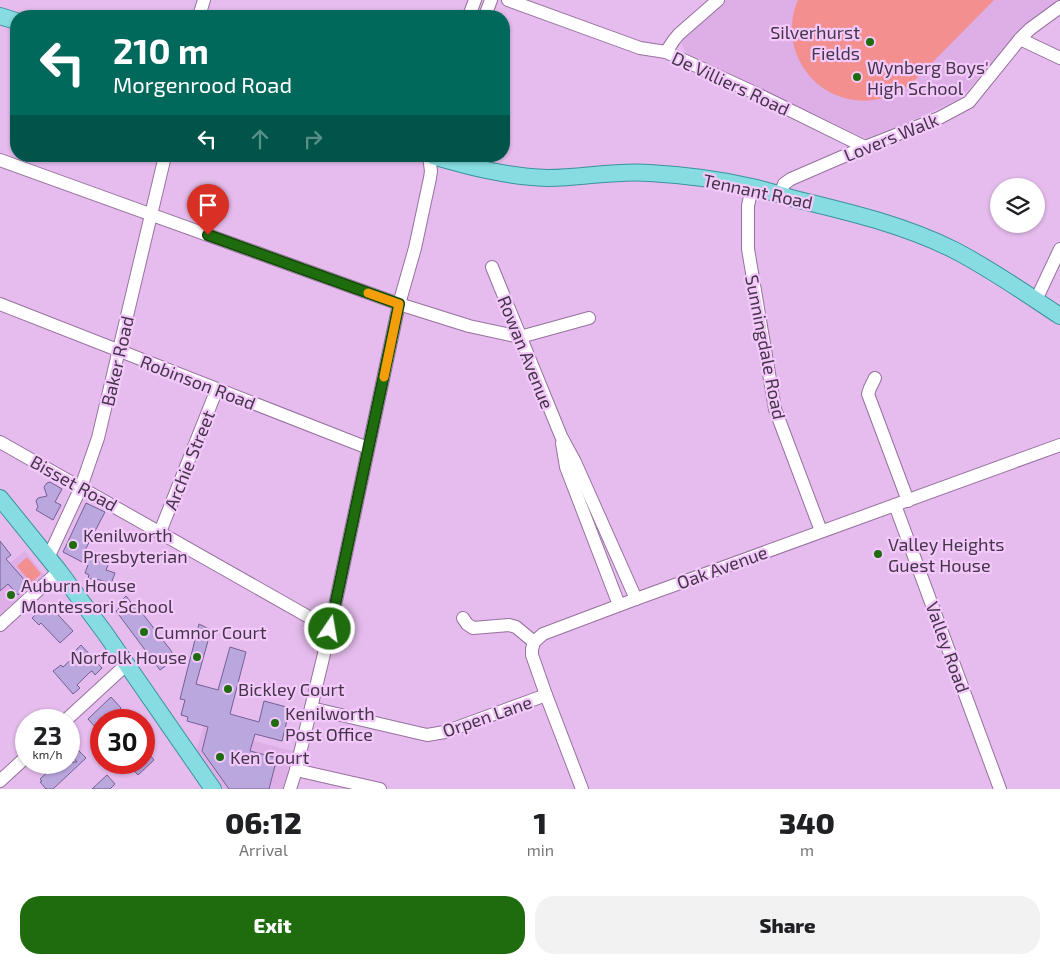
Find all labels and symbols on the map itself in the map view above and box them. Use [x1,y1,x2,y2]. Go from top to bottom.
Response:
place label: Silverhurst Fields [770,21,860,64]
marker: Silverhurst Fields [864,36,876,48]
street label: De Villiers Road [669,46,793,120]
place label: Wynberg Boys' High School [867,56,989,99]
marker: Wynberg Boys' High School [851,71,863,83]
street label: Lovers Walk [841,108,941,166]
street label: Tennant Road [701,169,815,213]
pin [187,184,229,235]
street label: Sunningdale Road [741,273,791,421]
street label: Rowan Avenue [493,292,559,412]
street label: Baker Road [96,314,138,408]
street label: Robinson Road [137,350,259,414]
street label: Archie Street [159,407,219,513]
street label: Bisset Road [27,450,121,516]
place label: Kenilworth Presbyterian [83,524,188,567]
place label: Valley Heights Guest House [888,533,1004,576]
marker: Kenilworth Presbyterian [67,539,79,551]
street label: Oak Avenue [674,540,770,594]
marker: Valley Heights Guest House [872,548,884,560]
place label: Auburn House Montessori School [21,574,174,617]
marker: Auburn House Montessori School [5,589,17,601]
street label: Valley Road [921,598,975,696]
position arrow [303,602,355,654]
place label: Cumnor Court [154,621,267,643]
marker: Cumnor Court [138,626,150,638]
place label: Norfolk House [70,646,187,668]
marker: Norfolk House [191,651,203,663]
place label: Bickley Court [238,678,345,700]
marker: Bickley Court [222,683,234,695]
street label: Orpen Lane [439,690,535,742]
place label: Kenilworth Post Office [285,702,375,745]
speed limit sign: 30 [90,709,155,774]
marker: Kenilworth Post Office [269,717,281,729]
place label: Ken Court [230,746,310,768]
marker: Ken Court [214,751,226,763]

